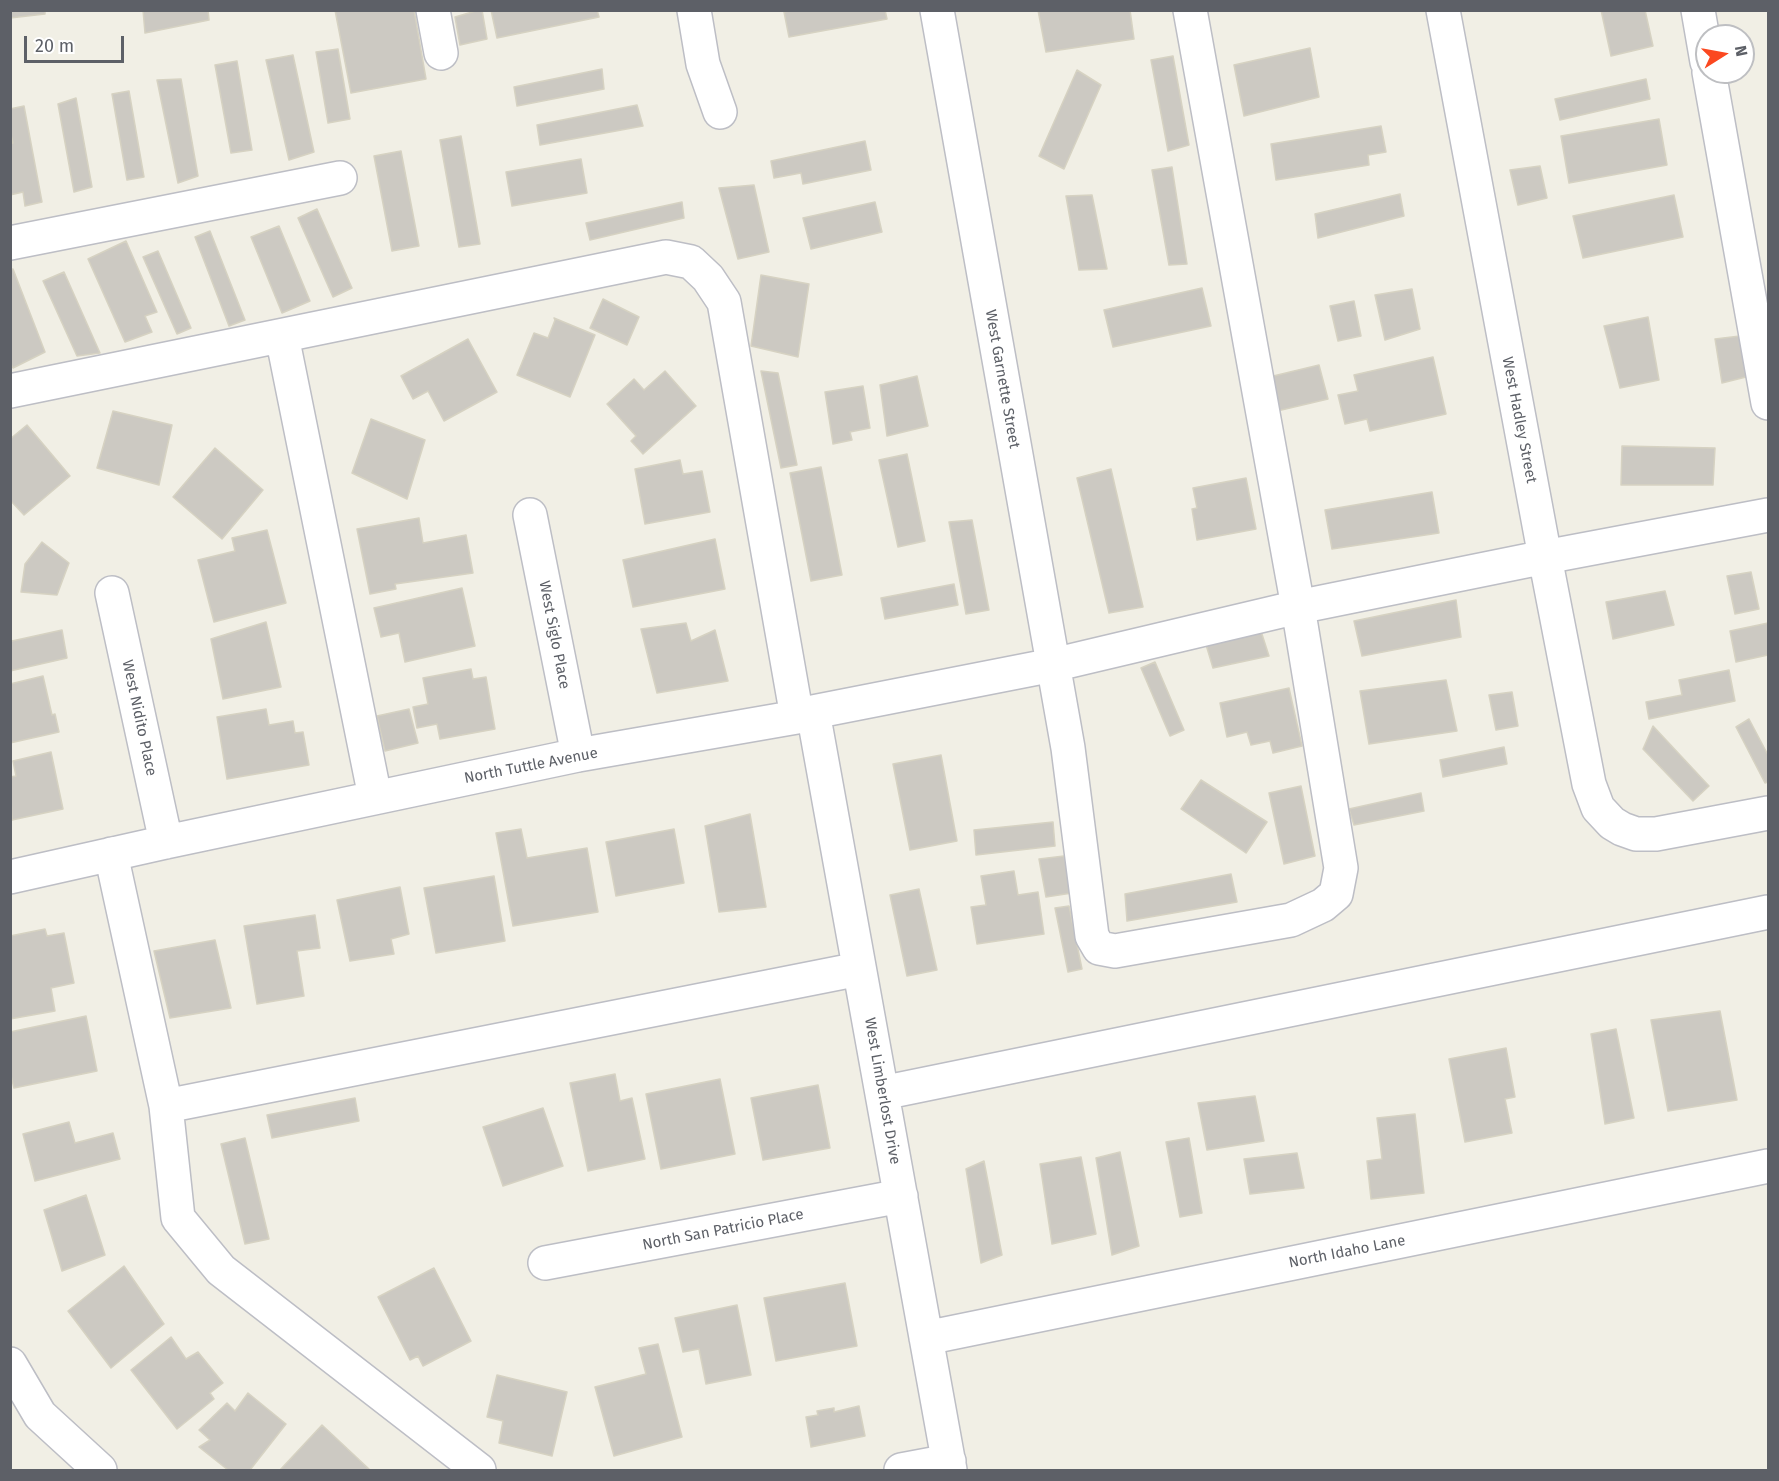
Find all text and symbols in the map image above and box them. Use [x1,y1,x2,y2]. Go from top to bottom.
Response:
scale bar [27,24,128,62]
north arrow [1695,24,1755,84]
text: 20 m [35,35,74,57]
text: N [1731,44,1752,58]
street label: West Garnette Street [981,308,1023,450]
street label: West Hadley Street [1498,355,1540,485]
street label: West Siglo Place [535,579,573,691]
street label: West Nidito Place [118,658,160,778]
street label: North Tuttle Avenue [463,744,599,788]
street label: West Limberlost Drive [860,1016,904,1166]
street label: North San Patricio Place [641,1206,805,1254]
street label: North Idaho Lane [1287,1232,1407,1272]

